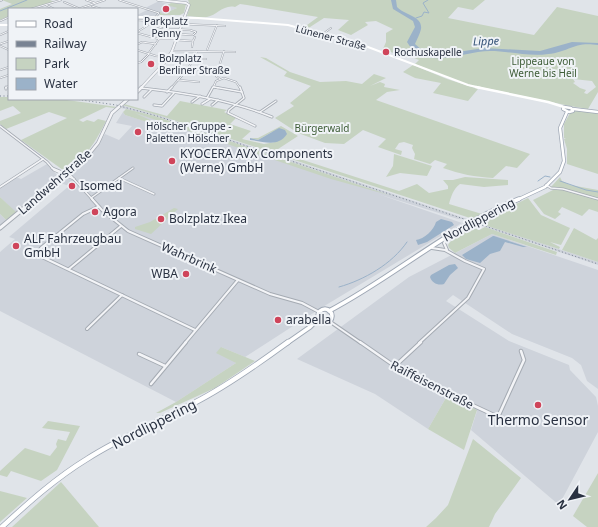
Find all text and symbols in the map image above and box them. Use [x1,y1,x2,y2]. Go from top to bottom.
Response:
marker: Parkplatz Penny [161,4,171,14]
legend [8,8,138,100]
place label: Parkplatz Penny [144,14,188,40]
text: Road [44,15,73,32]
street label: Lünener Straße [294,21,368,53]
water label: Lippe [473,33,500,48]
text: Railway [44,35,88,52]
place label: Rochuskapelle [394,45,462,59]
marker: Rochuskapelle [381,47,391,57]
place label: Bolzplatz Berliner Straße [159,51,230,77]
park label: Lippeaue von Werne bis Heil [509,54,577,80]
text: Park [44,55,70,72]
marker: Bolzplatz Berliner Straße [146,59,156,69]
text: Water [44,75,78,92]
place label: Hölscher Gruppe - Paletten Hölscher [146,119,232,145]
park label: Bürgerwald [295,121,349,135]
marker: Hölscher Gruppe - Paletten Hölscher [133,127,143,137]
street label: Landwehrstraße [14,145,95,218]
place label: KYOCERA AVX Components (Werne) GmbH [180,145,333,176]
marker: KYOCERA AVX Components (Werne) GmbH [167,156,177,166]
place label: Isomed [80,177,122,194]
marker: Isomed [67,181,77,191]
street label: Nordlippering [440,193,518,246]
place label: Agora [103,203,137,220]
marker: Agora [90,207,100,217]
place label: Bolzplatz Ikea [169,210,247,227]
marker: Bolzplatz Ikea [156,214,166,224]
place label: ALF Fahrzeugbau GmbH [24,230,121,261]
street label: Wahrbrink [159,238,220,278]
marker: ALF Fahrzeugbau GmbH [11,241,21,251]
place label: WBA [151,265,178,282]
marker: WBA [181,269,191,279]
place label: arabella [286,311,331,328]
marker: arabella [273,315,283,325]
street label: Raiffeisenstraße [388,356,477,413]
street label: Nordlippering [108,394,199,453]
marker: Thermo Sensor [533,400,543,410]
place label: Thermo Sensor [488,410,588,429]
north arrow [550,479,590,519]
text: N [553,497,570,513]

